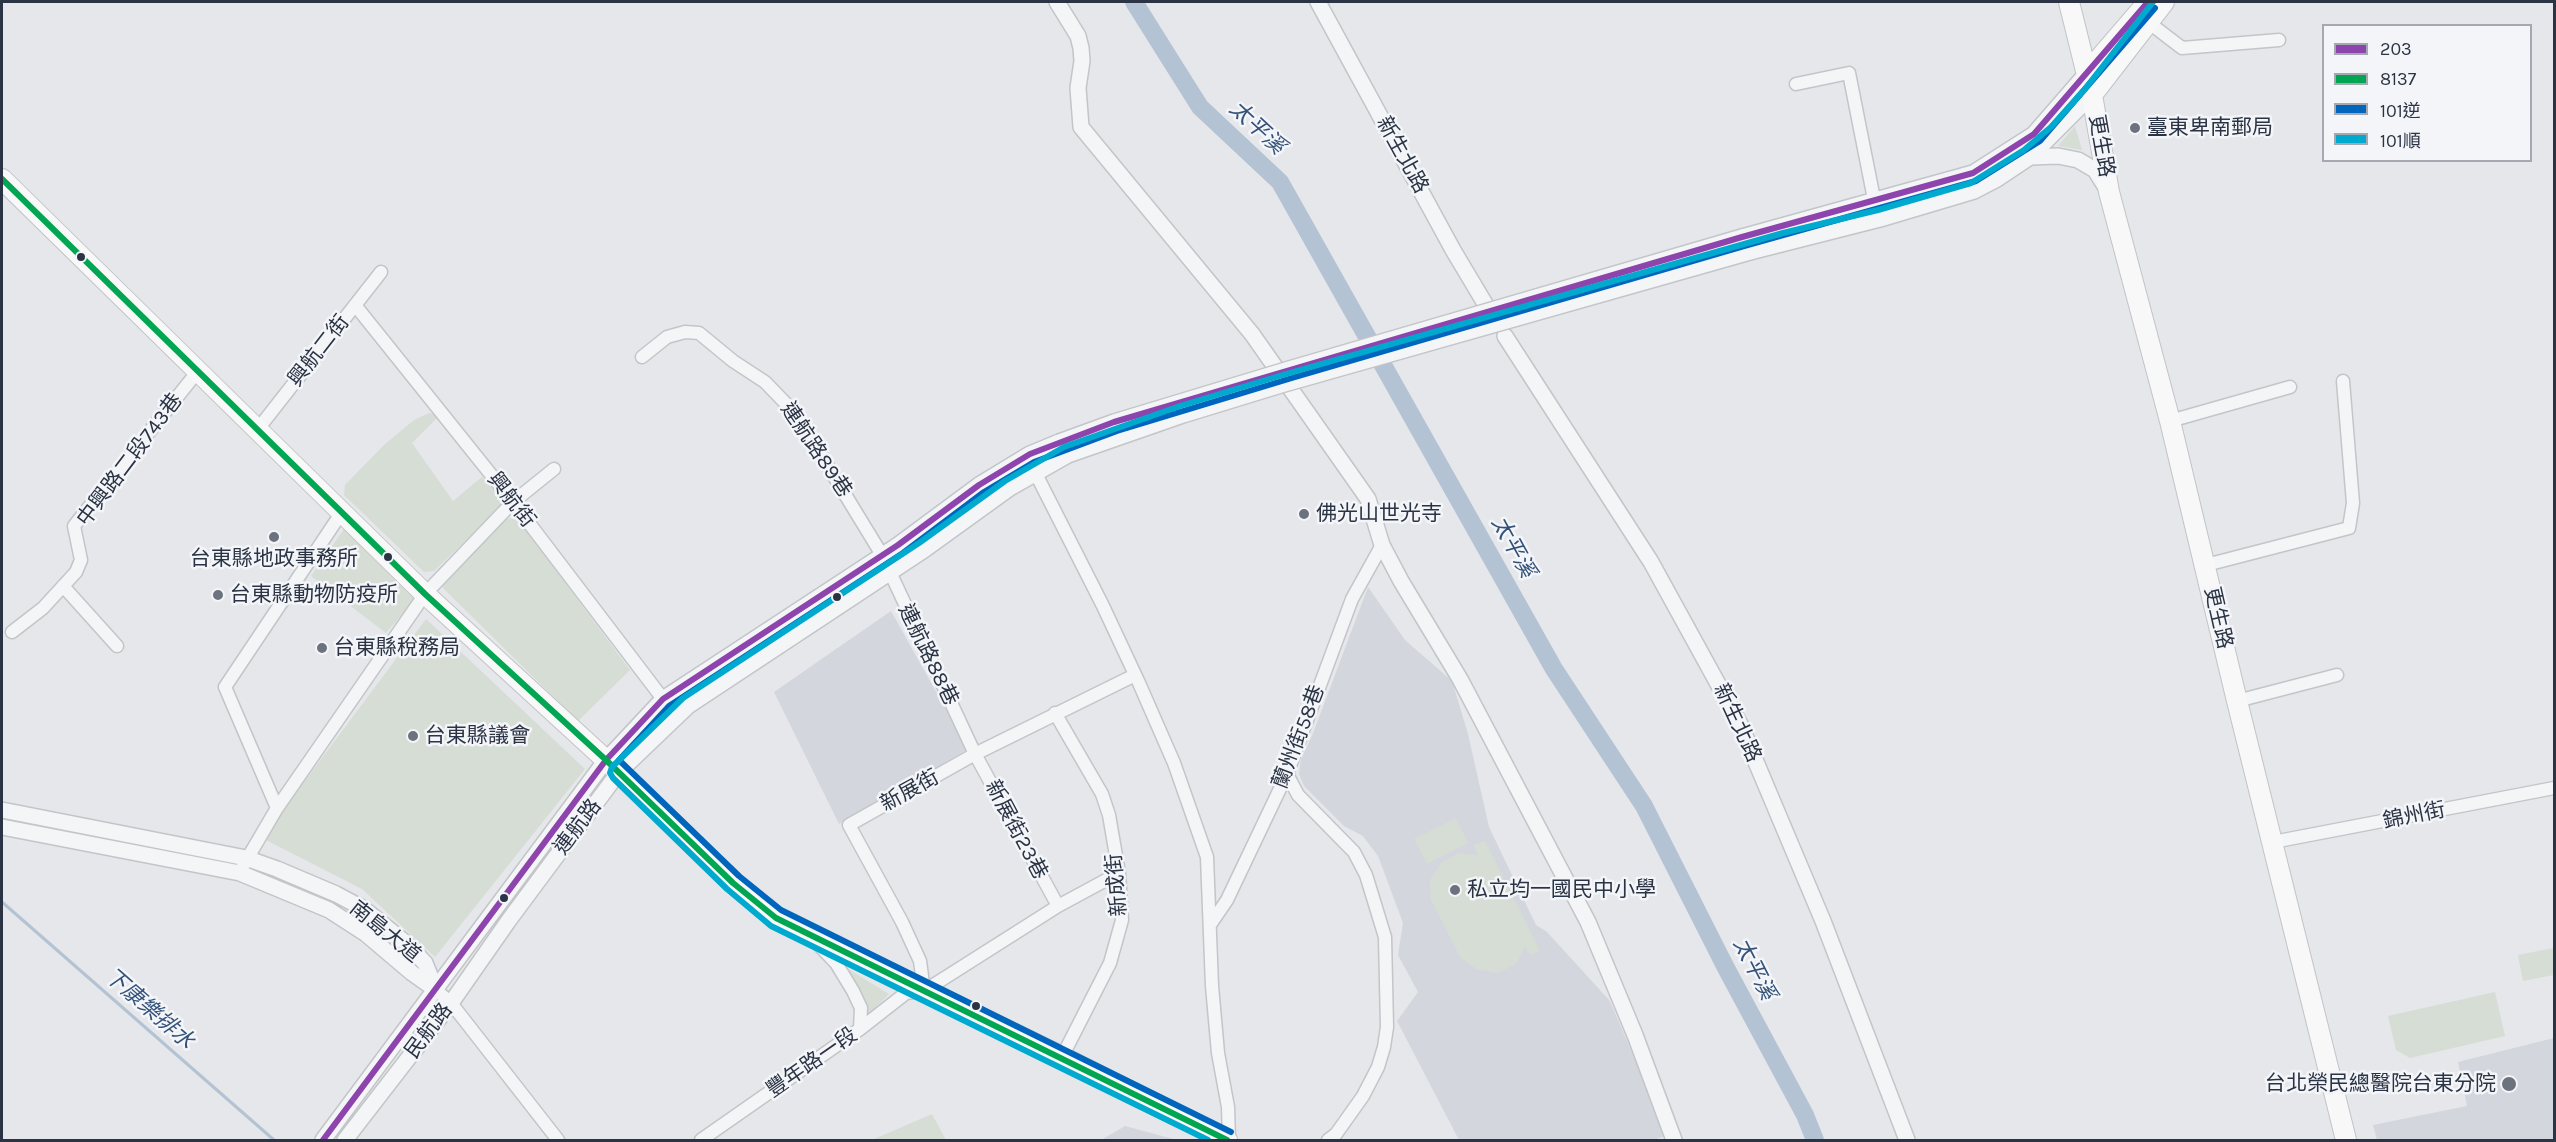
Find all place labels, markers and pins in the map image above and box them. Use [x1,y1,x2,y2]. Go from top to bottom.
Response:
place label: 臺東卑南郵局 [2147,115,2273,141]
marker: 臺東卑南郵局 [2128,121,2142,135]
unlabelled marker [75,251,87,263]
place label: 佛光山世光寺 [1316,501,1442,527]
marker: 佛光山世光寺 [1297,507,1311,521]
marker: 台東縣地政事務所 [267,530,281,544]
place label: 台東縣地政事務所 [190,546,358,572]
unlabelled marker [382,551,394,563]
place label: 台東縣動物防疫所 [230,582,398,608]
marker: 台東縣動物防疫所 [211,588,225,602]
unlabelled marker [831,591,843,603]
place label: 台東縣稅務局 [334,635,460,661]
marker: 台東縣稅務局 [315,641,329,655]
place label: 台東縣議會 [425,723,530,749]
marker: 台東縣議會 [406,729,420,743]
place label: 私立均一國民中小學 [1467,877,1656,903]
marker: 私立均一國民中小學 [1448,883,1462,897]
unlabelled marker [498,892,510,904]
unlabelled marker [970,1000,982,1012]
place label: 台北榮民總醫院台東分院 [2265,1071,2496,1097]
marker: 台北榮民總醫院台東分院 [2500,1075,2518,1093]

